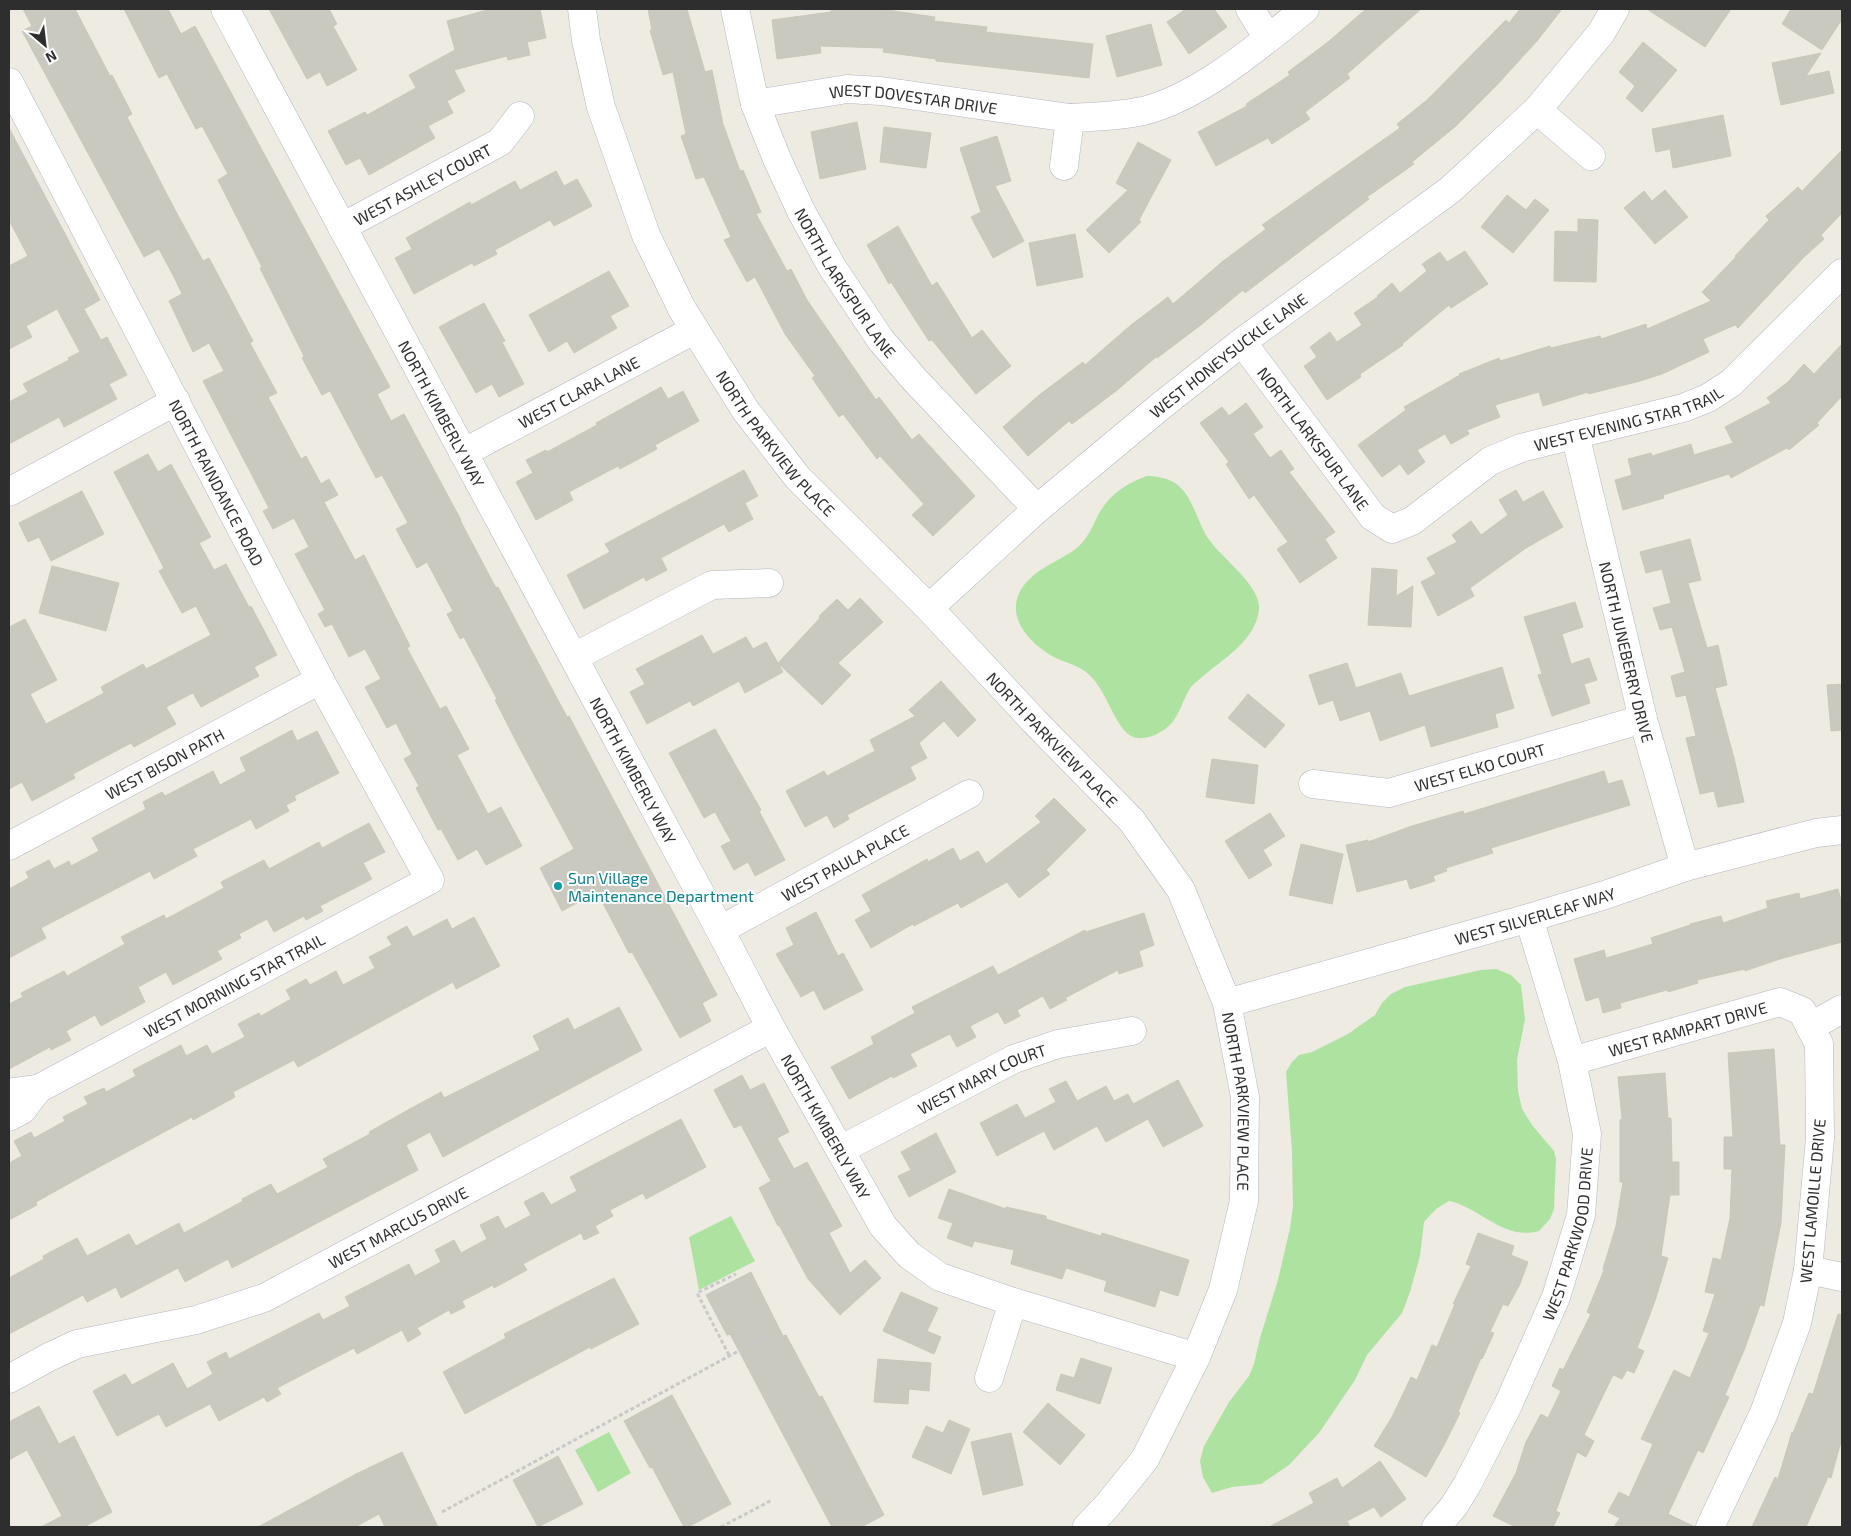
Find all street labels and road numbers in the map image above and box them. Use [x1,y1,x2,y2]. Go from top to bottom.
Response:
street label: WEST DOVESTAR DRIVE [828,79,999,117]
street label: WEST ASHLEY COURT [350,139,494,229]
street label: NORTH LARKSPUR LANE [791,204,901,361]
street label: WEST HONEYSUCKLE LANE [1145,288,1311,421]
street label: NORTH KIMBERLY WAY [395,337,489,490]
street label: WEST CLARA LANE [515,351,642,431]
street label: NORTH LARKSPUR LANE [1254,363,1374,513]
street label: NORTH PARKVIEW PLACE [713,366,840,519]
street label: WEST EVENING STAR TRAIL [1532,382,1726,454]
street label: NORTH RAINDANCE ROAD [166,396,268,569]
street label: NORTH JUNEBERRY DRIVE [1596,559,1659,744]
street label: NORTH PARKVIEW PLACE [983,667,1122,811]
street label: NORTH KIMBERLY WAY [587,693,681,847]
street label: WEST BISON PATH [101,724,227,803]
street label: WEST ELKO COURT [1412,738,1547,795]
street label: WEST PAULA PLACE [778,820,912,904]
street label: WEST SILVERLEAF WAY [1452,883,1618,948]
street label: WEST MORNING STAR TRAIL [140,929,328,1041]
street label: WEST RAMPART DRIVE [1606,997,1769,1060]
street label: NORTH PARKVIEW PLACE [1219,1010,1255,1191]
street label: WEST MARY COURT [914,1039,1048,1117]
street label: NORTH KIMBERLY WAY [778,1050,875,1202]
street label: WEST LAMOILLE DRIVE [1795,1118,1829,1284]
street label: WEST PARKWOOD DRIVE [1537,1147,1595,1323]
street label: WEST MARCUS DRIVE [325,1182,471,1272]

